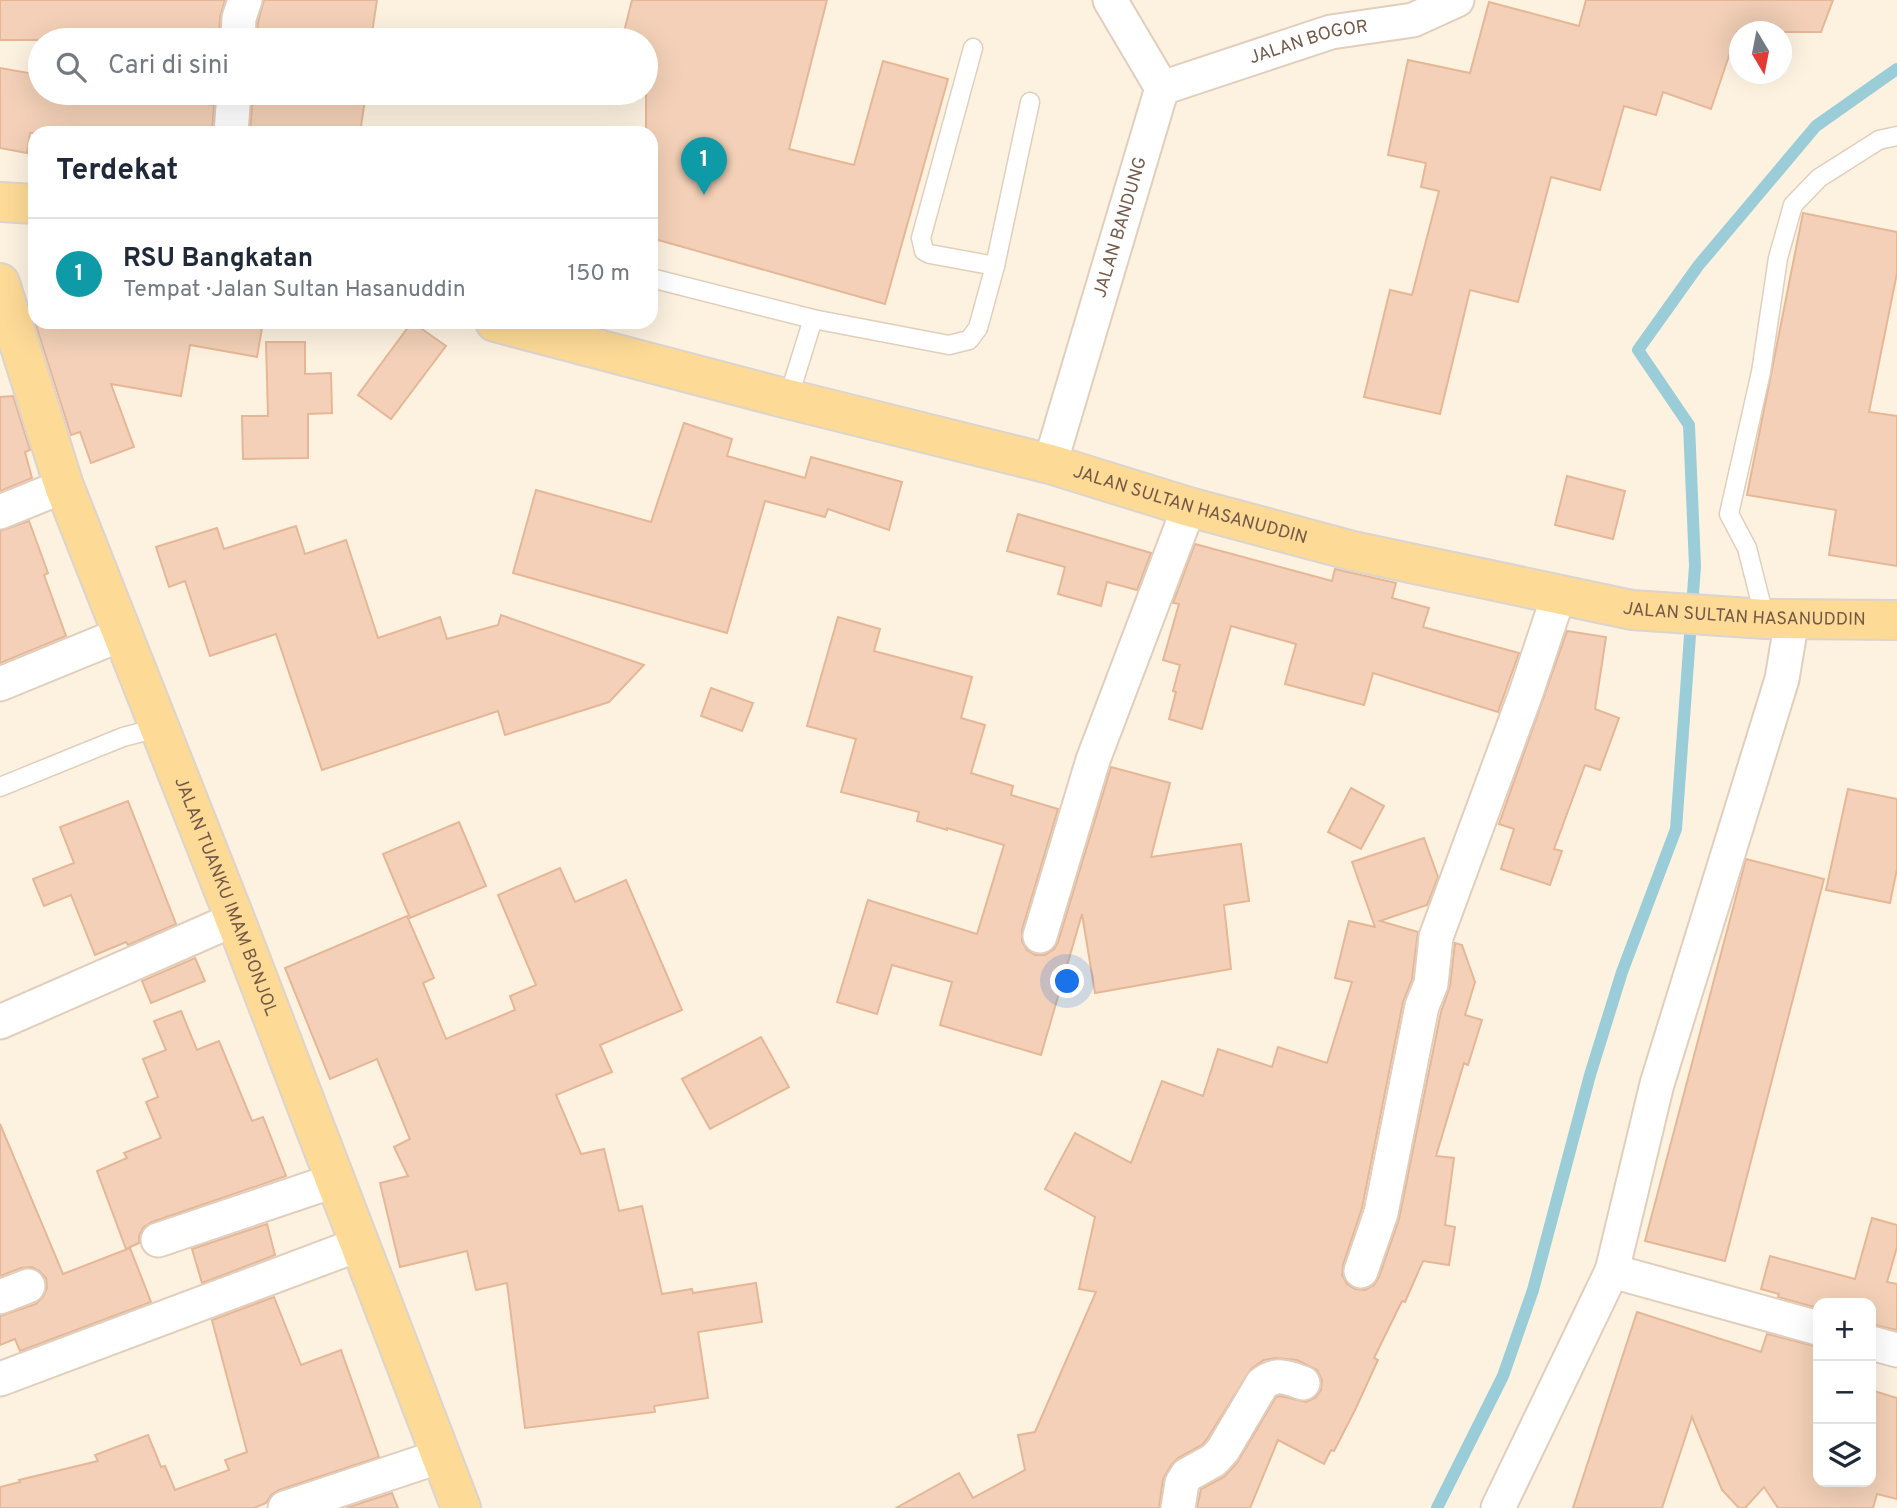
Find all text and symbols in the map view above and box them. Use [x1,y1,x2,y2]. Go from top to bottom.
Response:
street label: JALAN BOGOR [1246,15,1370,70]
north arrow [1729,21,1792,84]
search box [28,28,658,105]
icon: search [52,48,90,86]
text: Cari di sini [108,50,229,83]
pin: 1 [681,137,727,195]
text: Terdekat [56,153,178,190]
street label: JALAN BANDUNG [1089,154,1152,301]
text: RSU Bangkatan [123,243,313,276]
text: 1 [74,260,84,289]
text: 150 m [568,260,630,289]
text: Tempat · Jalan Sultan Hasanuddin [123,276,466,305]
street label: JALAN SULTAN HASANUDDIN [1070,460,1310,550]
street label: JALAN SULTAN HASANUDDIN [1621,597,1866,631]
street label: JALAN TUANKU IMAM BONJOL [169,774,283,1019]
your location [1050,964,1084,998]
map controls [1813,1298,1876,1487]
button: + [1813,1298,1876,1361]
button: − [1813,1361,1876,1424]
button: layers [1813,1424,1876,1487]

